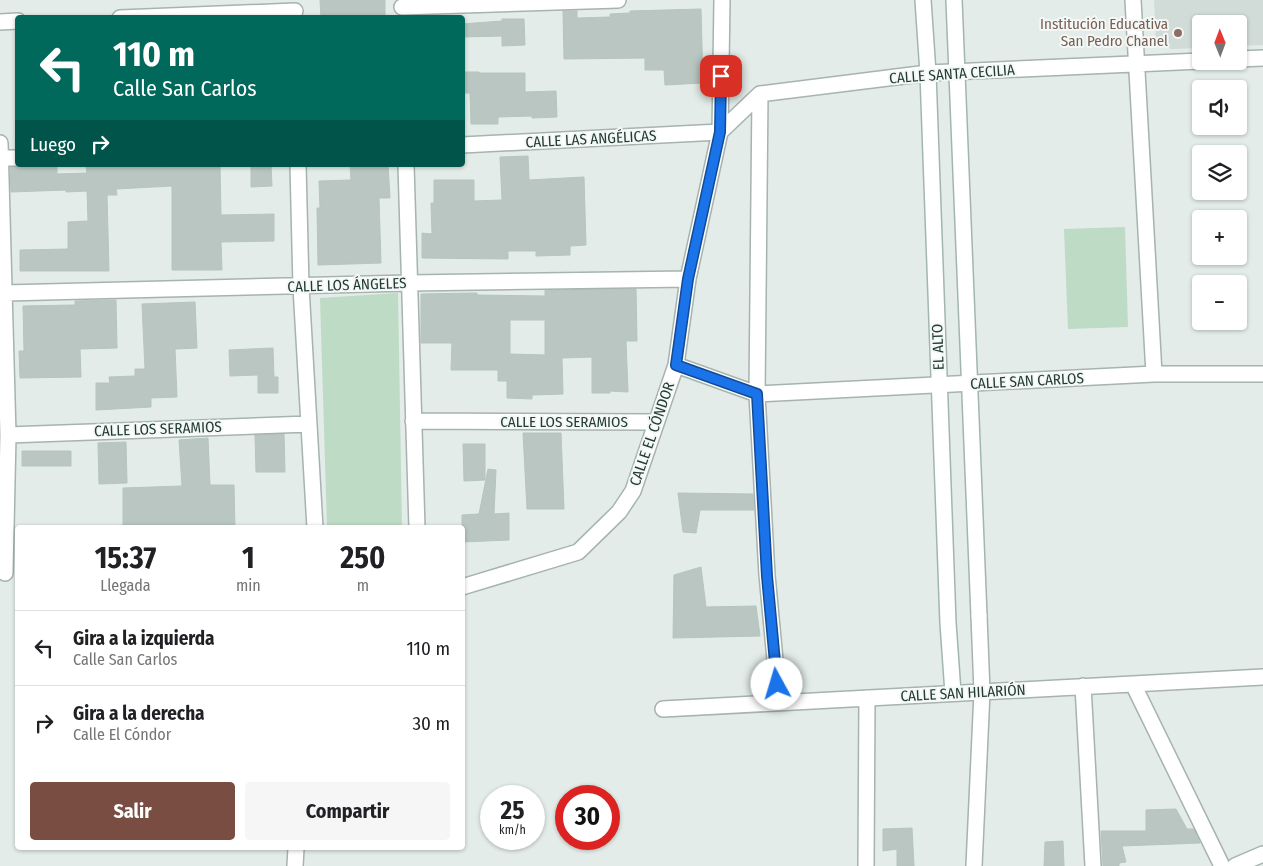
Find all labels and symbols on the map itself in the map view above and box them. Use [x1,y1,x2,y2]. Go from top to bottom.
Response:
place label: Institución Educativa San Pedro Chanel [1040,15,1168,50]
north arrow [1192,15,1248,70]
marker: Institución Educativa San Pedro Chanel [1172,27,1184,39]
pin [700,55,742,97]
street label: CALLE SANTA CECILIA [889,61,1015,87]
street label: CALLE LAS ANGÉLICAS [525,127,657,151]
street label: CALLE LOS ÁNGELES [287,274,407,296]
street label: EL ALTO [928,324,948,370]
street label: CALLE SAN CARLOS [970,369,1084,393]
street label: CALLE EL CÓNDOR [626,380,678,488]
street label: CALLE LOS SERAMIOS [500,413,628,431]
street label: CALLE LOS SERAMIOS [94,418,222,440]
position arrow [750,657,802,709]
street label: CALLE SAN HILARIÓN [900,681,1026,705]
speed limit sign: 30 [555,785,620,850]

